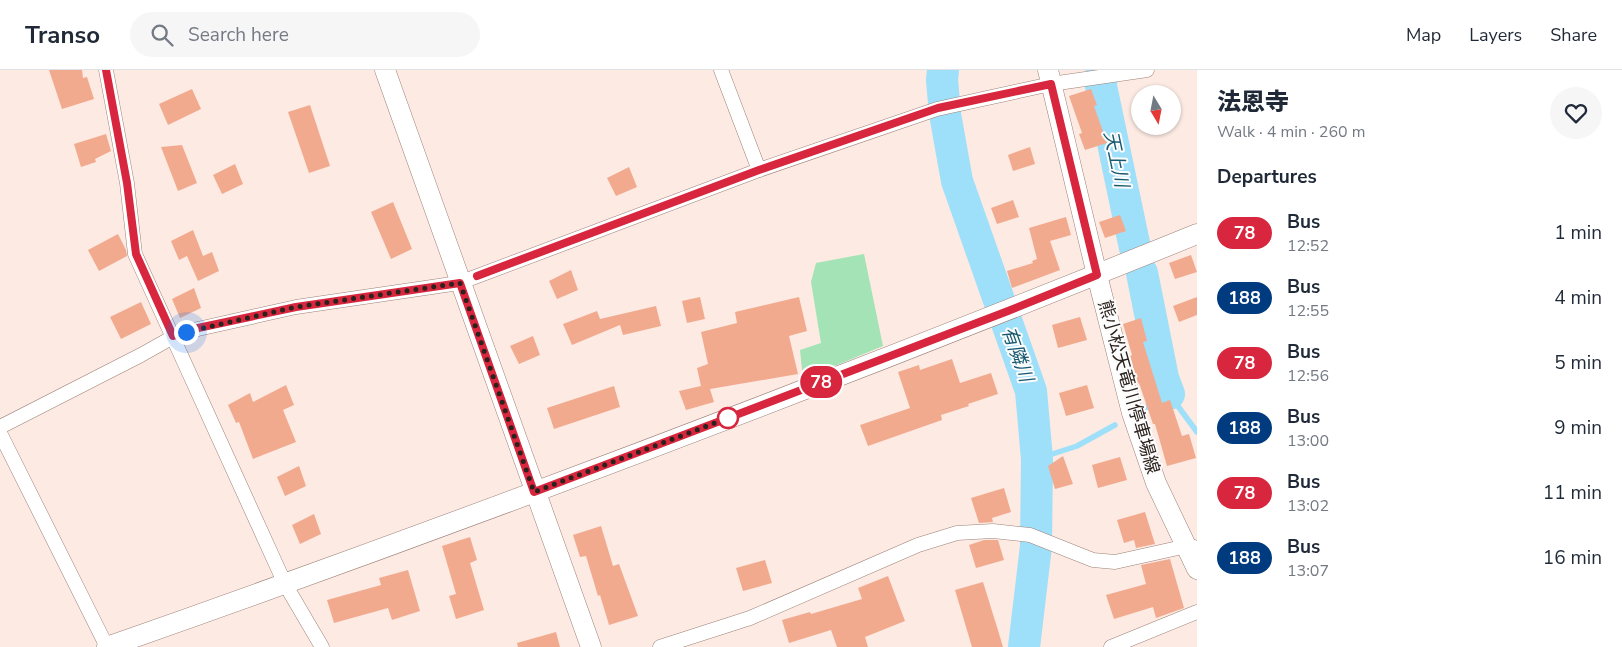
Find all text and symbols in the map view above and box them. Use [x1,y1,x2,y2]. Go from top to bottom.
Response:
search box [130,12,480,57]
text: Transo [25,19,100,51]
icon: search [148,21,176,49]
text: Search here [188,22,289,48]
text: Map [1406,23,1441,47]
text: Layers [1469,23,1522,47]
text: Share [1550,23,1597,47]
north arrow [1131,85,1181,135]
map controls [1131,85,1181,135]
text: 法恩寺 [1217,86,1289,118]
button: heart [1550,87,1602,139]
text: Walk · 4 min · 260 m [1217,121,1365,143]
water label: 天上川 [1097,129,1135,192]
text: Departures [1217,164,1317,190]
text: Bus [1287,209,1320,235]
text: 1 min [1554,220,1602,246]
text: 78 [1234,221,1255,245]
text: 12:52 [1287,235,1329,257]
text: Bus [1287,274,1320,300]
text: 4 min [1554,285,1602,311]
text: 188 [1228,286,1261,310]
street label: 熊小松天竜川停車場線 [1093,297,1165,477]
text: 12:55 [1287,300,1329,322]
your location [174,320,199,345]
water label: 有隣川 [995,323,1040,387]
text: Bus [1287,339,1320,365]
text: 5 min [1554,350,1602,376]
text: 78 [1234,351,1255,375]
text: 12:56 [1287,365,1329,387]
line badge: 78 [798,366,844,398]
text: 78 [810,370,832,394]
text: Bus [1287,404,1320,430]
unlabelled marker [717,407,739,429]
text: 9 min [1554,415,1602,441]
text: 188 [1228,416,1261,440]
text: 13:00 [1287,430,1329,452]
text: Bus [1287,469,1320,495]
text: 11 min [1543,480,1602,506]
text: 78 [1234,481,1255,505]
text: 13:02 [1287,495,1329,517]
text: Bus [1287,534,1320,560]
text: 16 min [1543,545,1602,571]
text: 188 [1228,546,1261,570]
text: 13:07 [1287,560,1329,582]

